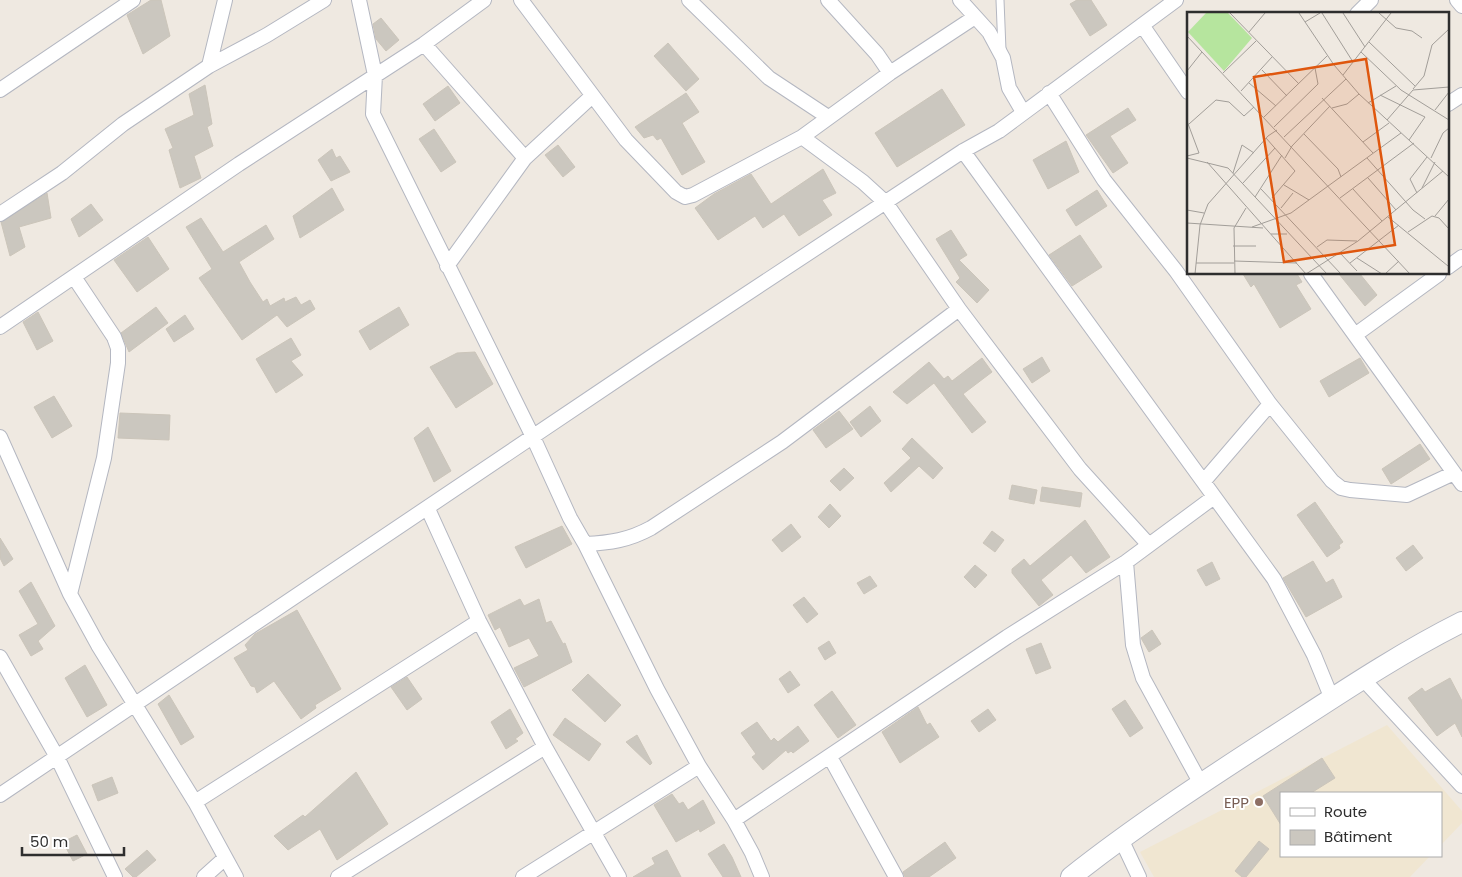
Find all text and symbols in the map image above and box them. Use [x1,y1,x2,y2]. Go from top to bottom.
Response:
inset map [1187,12,1450,275]
place label: EPP [1224,792,1249,813]
legend [1280,792,1442,857]
marker: EPP [1253,796,1265,808]
text: Route [1324,801,1367,822]
scale bar [22,824,125,856]
text: Bâtiment [1324,826,1392,847]
text: 50 m [30,831,68,852]

